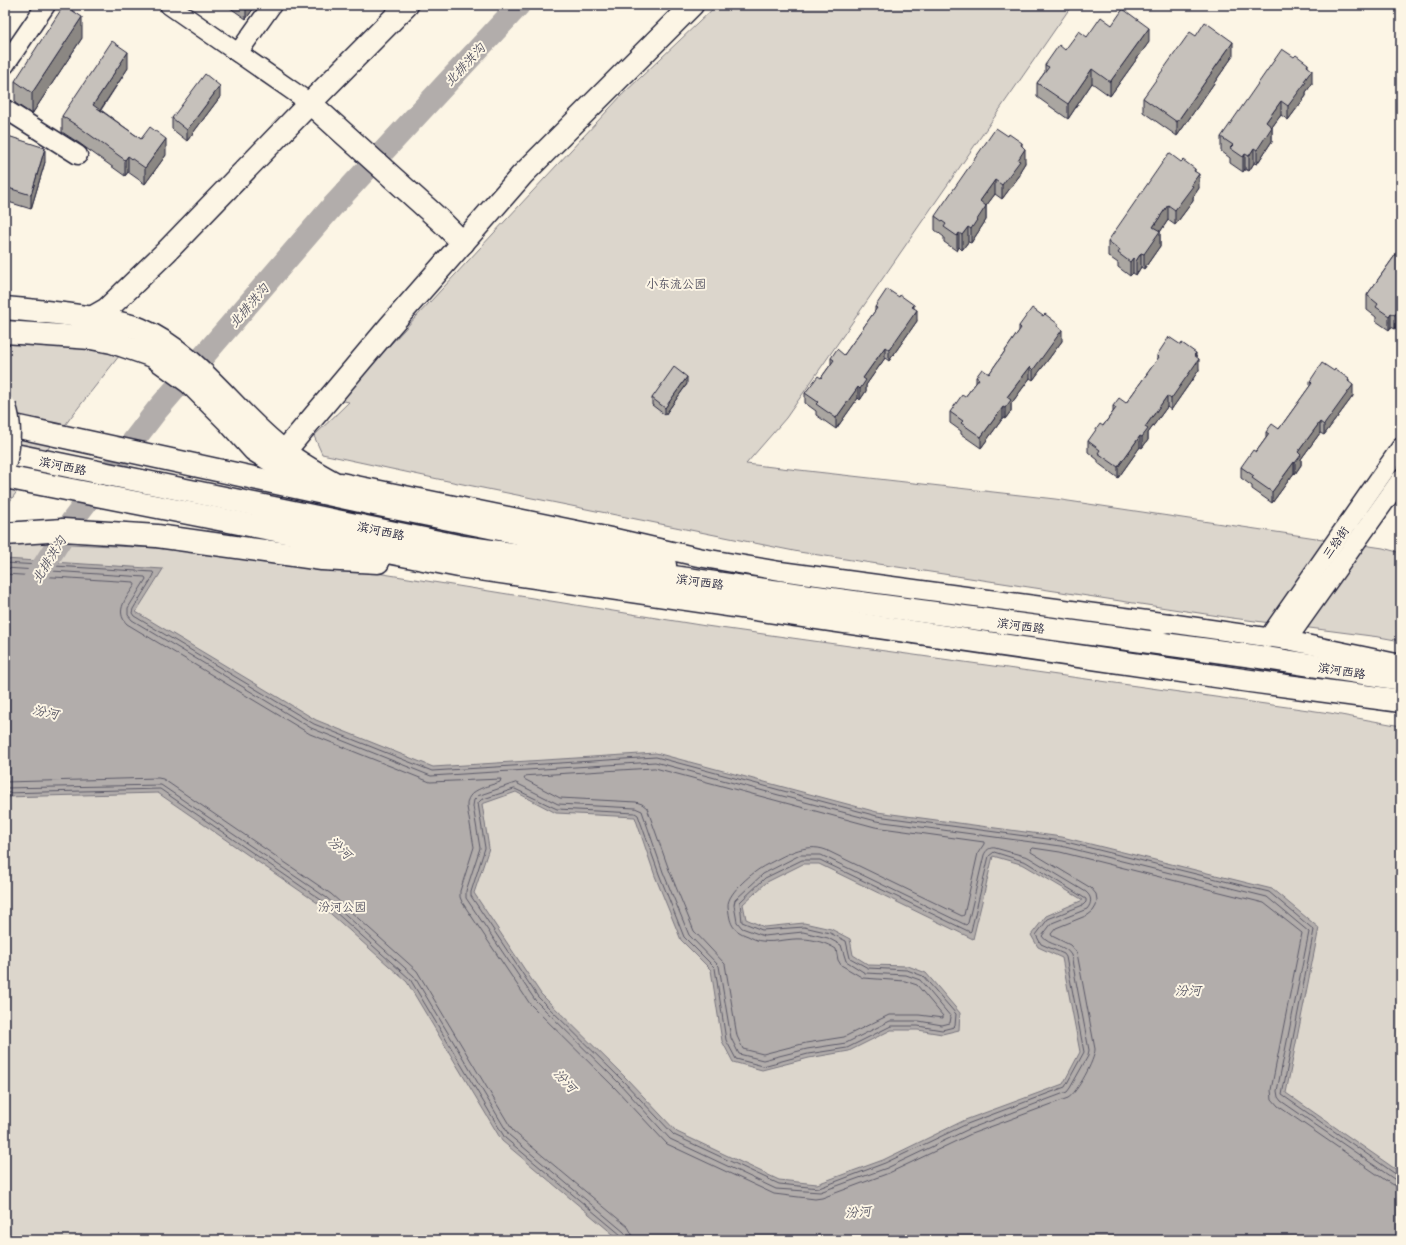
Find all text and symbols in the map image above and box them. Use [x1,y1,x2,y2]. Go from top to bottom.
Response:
water label: 北排洪沟 [440,38,489,89]
park label: 小东流公园 [646,275,706,291]
water label: 北排洪沟 [225,279,272,330]
street label: 滨河西路 [38,452,88,478]
street label: 滨河西路 [356,517,406,543]
street label: 三给街 [1318,523,1352,561]
water label: 北排洪沟 [27,532,70,586]
street label: 滨河西路 [675,570,725,592]
street label: 滨河西路 [996,614,1046,636]
street label: 滨河西路 [1317,658,1367,682]
water label: 汾河 [31,700,63,723]
water label: 汾河 [326,832,358,864]
park label: 汾河公园 [318,898,366,914]
water label: 汾河 [1175,981,1203,998]
water label: 汾河 [551,1065,582,1097]
water label: 汾河 [844,1201,874,1221]

